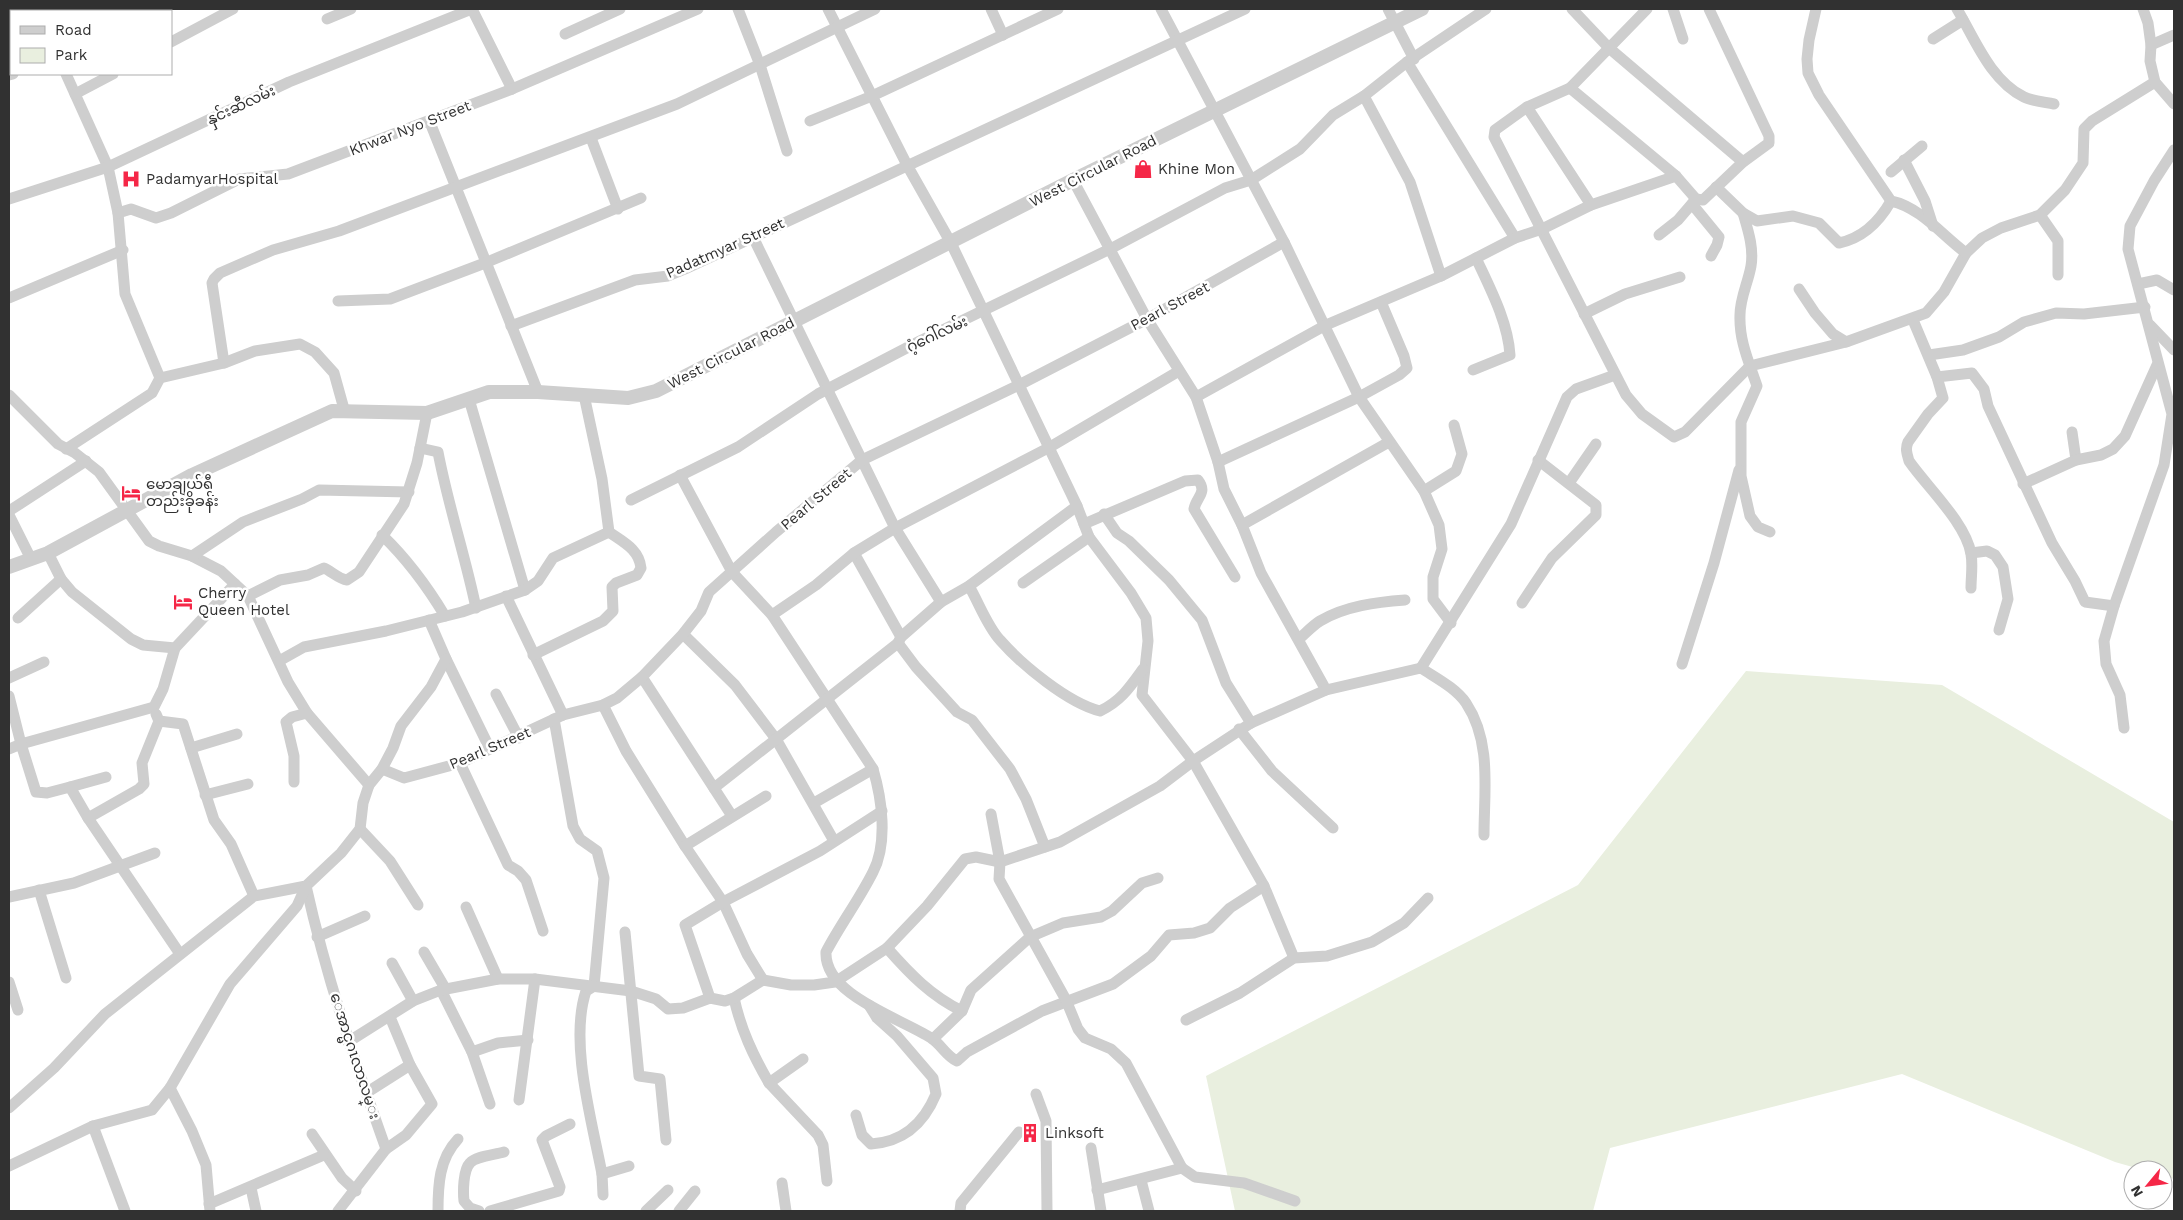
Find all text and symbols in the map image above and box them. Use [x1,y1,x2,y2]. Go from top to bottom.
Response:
legend [10,10,172,75]
text: Road [55,21,92,39]
text: Park [55,46,88,64]
street label: နှင်းဆီလမ်း [203,80,279,131]
street label: Khwar Nyo Street [347,96,474,159]
street label: West Circular Road [1026,131,1160,211]
shop icon: Khine Mon [1132,158,1154,180]
place label: Khine Mon [1158,160,1235,178]
hospital icon: PadamyarHospital [120,168,142,190]
place label: PadamyarHospital [146,170,279,188]
street label: Padatmyar Street [663,214,788,282]
street label: Pearl Street [1128,277,1213,334]
street label: ဂံ့ဂေါ်လမ်း [903,311,971,357]
street label: West Circular Road [664,313,798,393]
street label: Pearl Street [777,464,856,534]
place label: မောချယ်ရီ တည်းခိုခန်း [146,474,219,513]
hotel icon: မောချယ်ရီ တည်းခိုခန်း [120,482,142,504]
place label: Cherry Queen Hotel [198,584,290,619]
hotel icon: Cherry Queen Hotel [172,591,194,613]
street label: Pearl Street [447,723,534,773]
street label: ေအာင္မဂၤလာလမ္း [323,991,384,1122]
building icon: Linksoft [1019,1122,1041,1144]
place label: Linksoft [1045,1124,1105,1142]
north arrow [2123,1160,2173,1210]
text: N [2127,1183,2146,1200]

